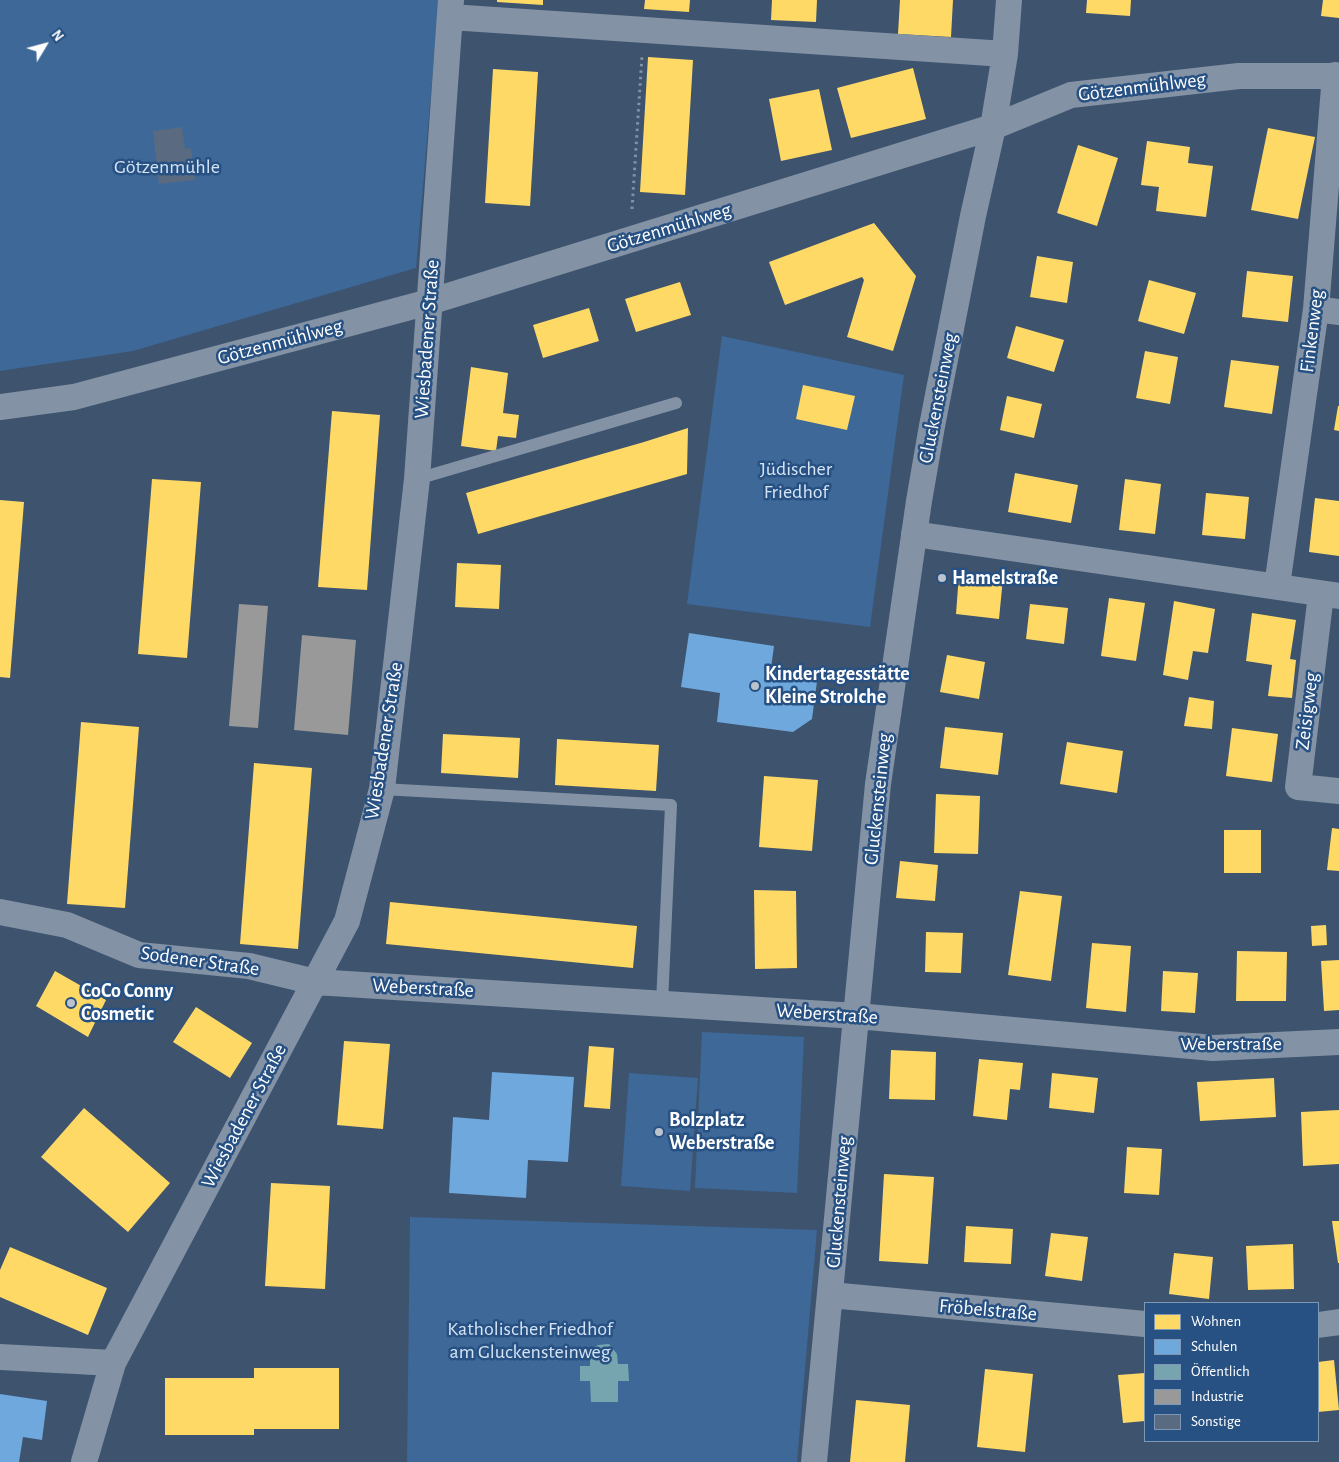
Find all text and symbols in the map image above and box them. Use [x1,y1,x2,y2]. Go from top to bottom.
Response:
north arrow [20,20,70,70]
text: N [48,28,65,44]
street label: Götzenmühlweg [1077,67,1207,107]
park label: Götzenmühle [114,155,220,179]
street label: Götzenmühlweg [604,198,734,258]
street label: Wiesbadener Straße [409,259,445,419]
street label: Finkenweg [1295,288,1329,374]
street label: Götzenmühlweg [215,314,345,370]
street label: Gluckensteinweg [914,331,962,465]
park label: Jüdischer Friedhof [760,457,832,504]
place label: Hamelstraße [952,566,1058,590]
marker: Hamelstraße [936,572,948,584]
street label: Wiesbadener Straße [360,660,408,822]
place label: Kindertagesstätte Kleine Strolche [765,662,910,709]
street label: Zeisigweg [1290,671,1324,751]
marker: Kindertagesstätte Kleine Strolche [749,680,761,692]
street label: Gluckensteinweg [859,732,897,866]
street label: Sodener Straße [139,941,261,981]
street label: Weberstraße [372,973,474,1003]
place label: CoCo Conny Cosmetic [81,979,173,1026]
marker: CoCo Conny Cosmetic [65,997,77,1009]
street label: Weberstraße [775,998,879,1030]
street label: Weberstraße [1180,1032,1282,1056]
street label: Wiesbadener Straße [196,1040,292,1192]
place label: Bolzplatz Weberstraße [669,1108,775,1155]
marker: Bolzplatz Weberstraße [653,1126,665,1138]
street label: Gluckensteinweg [821,1135,857,1269]
street label: Fröbelstraße [938,1294,1038,1326]
legend [1144,1302,1319,1442]
text: Wohnen [1191,1314,1241,1329]
park label: Katholischer Friedhof am Gluckensteinweg [447,1317,613,1364]
text: Schulen [1191,1339,1237,1354]
text: Öffentlich [1191,1364,1250,1379]
text: Industrie [1191,1389,1244,1404]
text: Sonstige [1191,1414,1241,1429]

